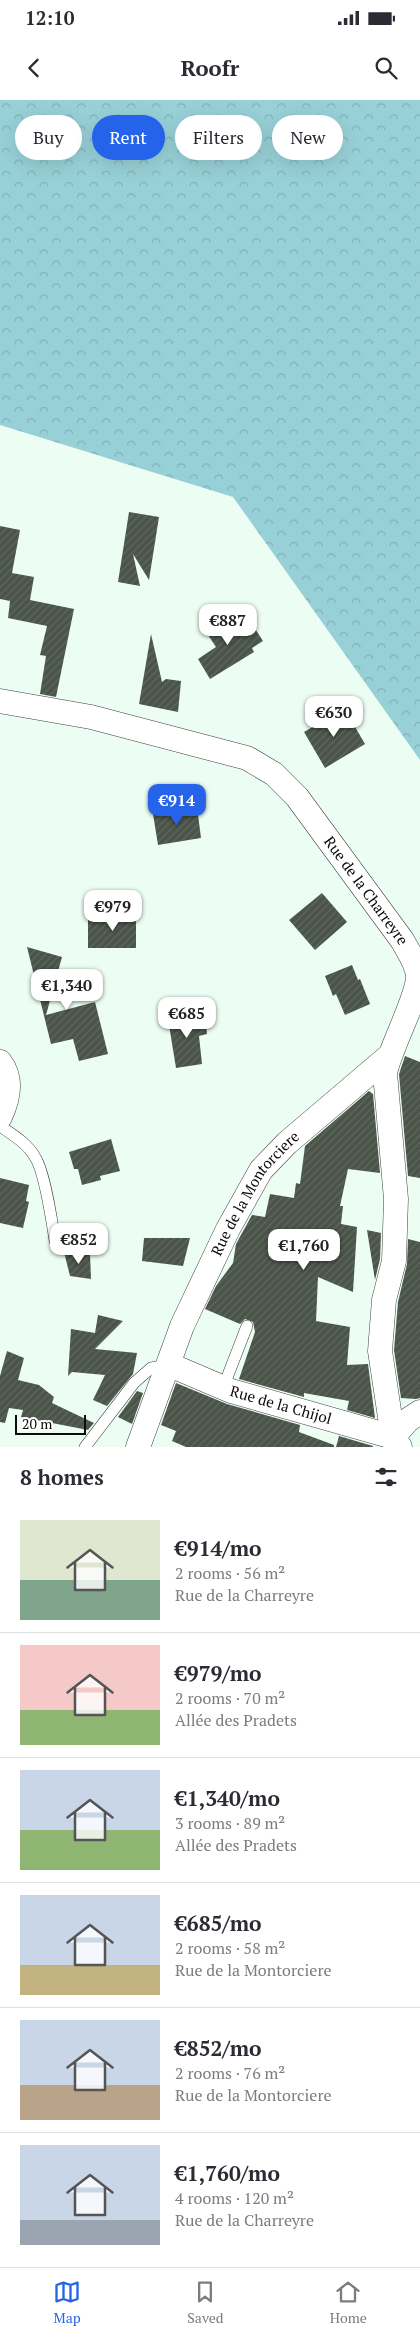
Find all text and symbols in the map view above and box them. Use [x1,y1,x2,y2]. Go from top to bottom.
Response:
text: 12:10 [25,5,74,30]
text: Roofr [181,53,239,82]
icon: back [20,54,48,82]
icon: search [372,54,400,82]
chip: Buy [15,115,82,160]
chip: Rent [92,115,165,160]
chip: Filters [175,115,262,160]
chip: New [272,115,343,160]
pin: €887 [198,604,258,646]
text: €887 [210,609,246,631]
pin: €630 [304,696,364,738]
text: €630 [316,701,352,723]
pin: €914 [147,784,207,826]
text: €914 [159,789,195,811]
street label: Rue de la Charreyre [320,832,414,948]
pin: €979 [83,890,143,932]
text: €979 [95,895,131,917]
pin: €1,340 [26,968,108,1011]
text: €1,340 [42,974,92,996]
pin: €685 [157,996,217,1039]
text: €685 [169,1002,205,1024]
street label: Rue de la Montorciere [206,1126,303,1259]
pin: €852 [49,1222,109,1265]
text: €852 [61,1228,97,1250]
pin: €1,760 [263,1228,345,1271]
text: €1,760 [279,1234,329,1256]
street label: Rue de la Chijol [228,1380,334,1428]
scale bar [15,1412,86,1435]
text: 20 m [22,1414,52,1433]
text: 8 homes [20,1463,104,1491]
icon: filters [372,1463,400,1491]
text: €914/mo [175,1534,262,1562]
icon: home [60,1540,120,1600]
text: 2 rooms · 56 m² [175,1562,285,1584]
text: Rue de la Charreyre [175,1584,314,1606]
text: €979/mo [175,1659,262,1687]
icon: home [60,1665,120,1725]
text: 2 rooms · 70 m² [175,1687,285,1709]
text: Allée des Pradets [175,1709,297,1731]
text: €1,340/mo [175,1784,280,1812]
icon: home [60,1790,120,1850]
text: 3 rooms · 89 m² [175,1812,285,1834]
text: Allée des Pradets [175,1834,297,1856]
text: €685/mo [175,1909,262,1937]
icon: home [60,1915,120,1975]
text: 2 rooms · 58 m² [175,1937,285,1959]
text: Rue de la Montorciere [175,1959,332,1981]
text: €852/mo [175,2034,262,2062]
icon: home [60,2040,120,2100]
text: 2 rooms · 76 m² [175,2062,285,2084]
text: Rue de la Montorciere [175,2084,332,2106]
text: €1,760/mo [175,2159,280,2187]
icon: home [60,2165,120,2225]
text: 4 rooms · 120 m² [175,2187,294,2209]
text: Rue de la Charreyre [175,2209,314,2231]
tab: Map [53,2278,81,2327]
tab: Saved [187,2278,224,2327]
tab: Home [330,2278,367,2327]

